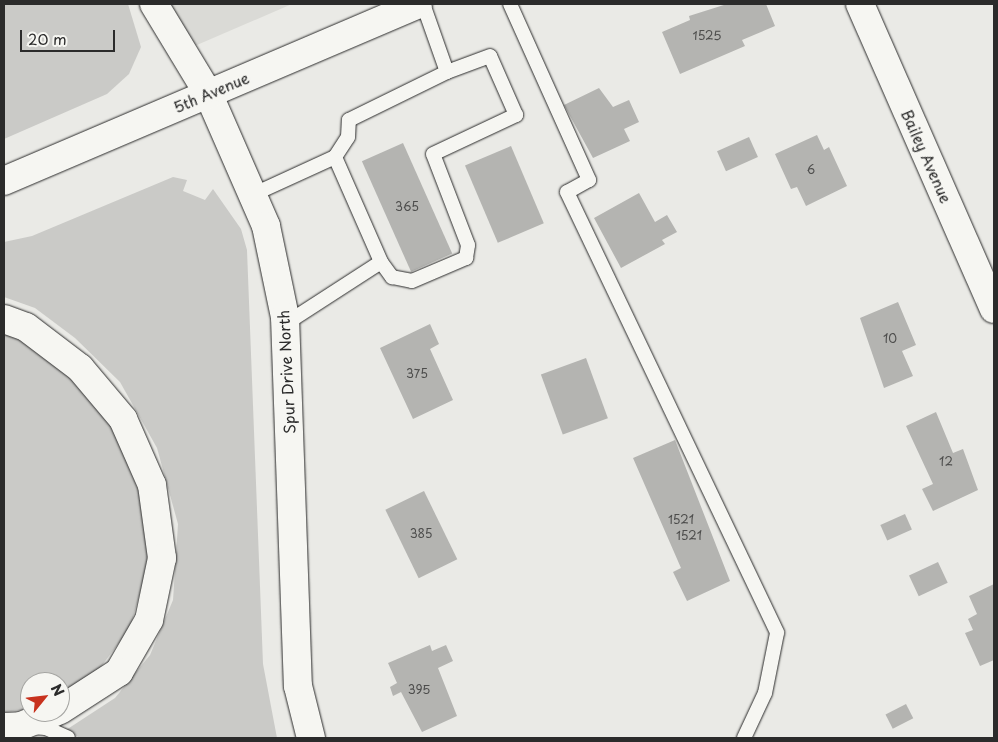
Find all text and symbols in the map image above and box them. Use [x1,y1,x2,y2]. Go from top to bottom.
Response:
scale bar [22,20,118,52]
text: 20 m [28,27,67,50]
house number: 1525 [693,29,721,43]
street label: 5th Avenue [170,68,252,116]
street label: Bailey Avenue [898,106,956,206]
house number: 6 [807,163,815,177]
house number: 365 [395,200,419,214]
street label: Spur Drive North [274,309,298,435]
house number: 10 [883,332,897,346]
house number: 375 [406,367,428,381]
house number: 12 [939,455,953,469]
house number: 1521 [668,513,694,527]
house number: 385 [410,527,432,541]
house number: 1521 [676,529,702,543]
north arrow [20,672,70,722]
text: N [46,680,70,700]
house number: 395 [408,683,430,697]

